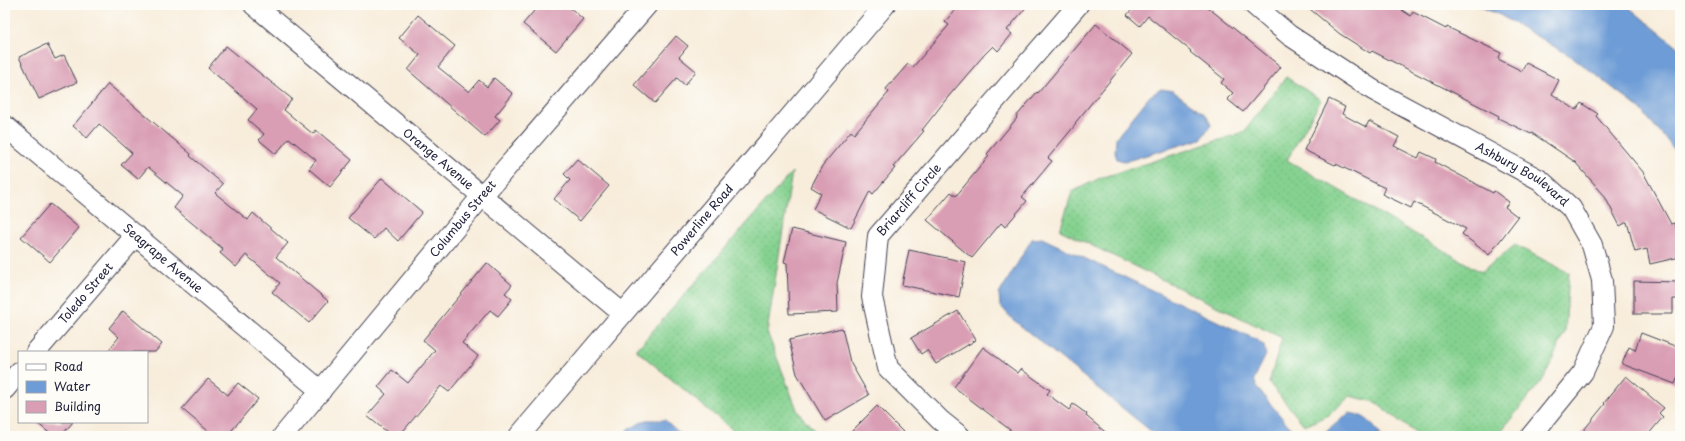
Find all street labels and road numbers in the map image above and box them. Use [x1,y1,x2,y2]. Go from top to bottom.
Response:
street label: Orange Avenue [399,123,478,194]
street label: Ashbury Boulevard [1473,137,1574,210]
street label: Briarcliff Circle [872,159,945,239]
street label: Columbus Street [425,176,500,261]
street label: Powerline Road [666,180,737,259]
street label: Seagrape Avenue [120,219,208,297]
street label: Toledo Street [54,258,117,327]

